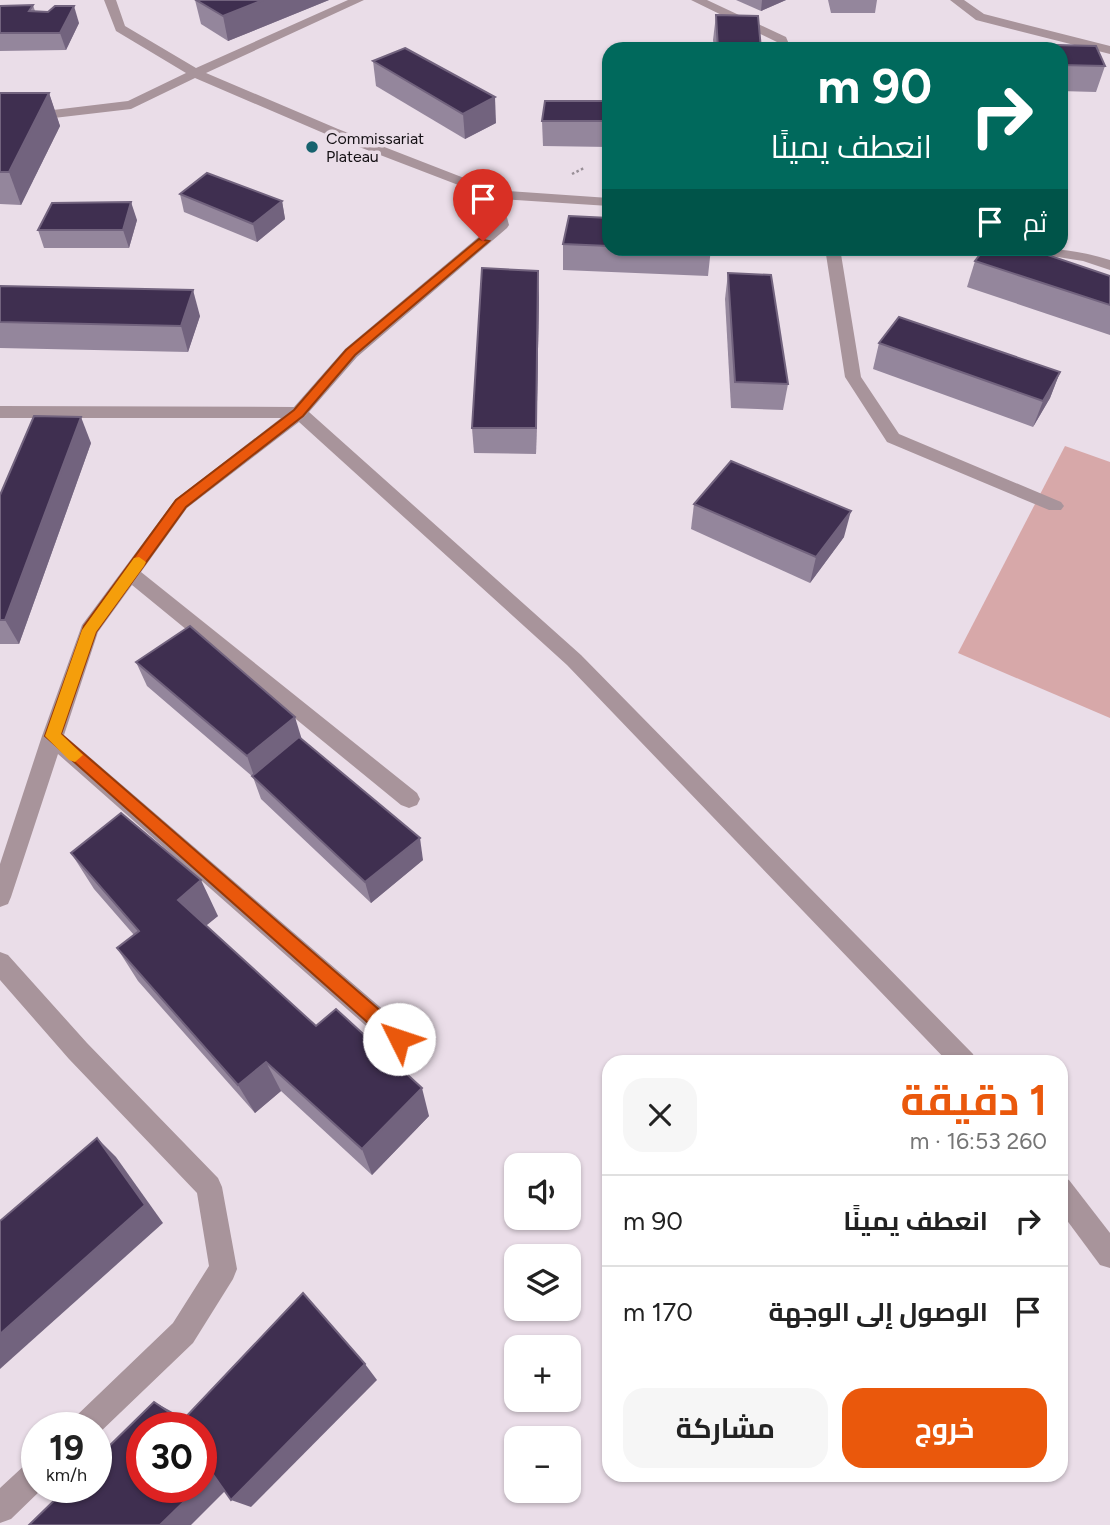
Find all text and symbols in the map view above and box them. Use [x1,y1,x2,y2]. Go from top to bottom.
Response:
text: 90 m [817,56,932,115]
icon: right [956,70,1047,161]
text: انعطف يمينًا [770,128,932,166]
place label: Commissariat Plateau [326,129,424,166]
marker: Commissariat Plateau [304,139,320,155]
pin [453,169,513,241]
icon: arrive [464,180,502,218]
icon: arrive [971,203,1009,241]
text: ثم [1023,207,1047,239]
position arrow [362,1002,436,1076]
text: 1 دقيقة [901,1075,1047,1126]
button: close [623,1078,697,1152]
text: 260 m · 16:53 [910,1127,1047,1155]
map controls [504,1153,581,1503]
button: sound [504,1153,581,1230]
icon: right [1009,1202,1047,1240]
text: 90 m [623,1205,683,1237]
text: انعطف يمينًا [843,1205,988,1237]
button: layers [504,1244,581,1321]
icon: arrive [1009,1293,1047,1331]
text: 170 m [623,1296,693,1328]
text: الوصول إلى الوجهة [768,1296,988,1328]
button: + [504,1335,581,1412]
button: مشاركة [623,1388,828,1468]
button: خروج [842,1388,1047,1468]
speed limit sign: 30 [126,1412,217,1503]
button: − [504,1426,581,1503]
text: 19 [49,1427,84,1469]
text: km/h [46,1464,87,1486]

